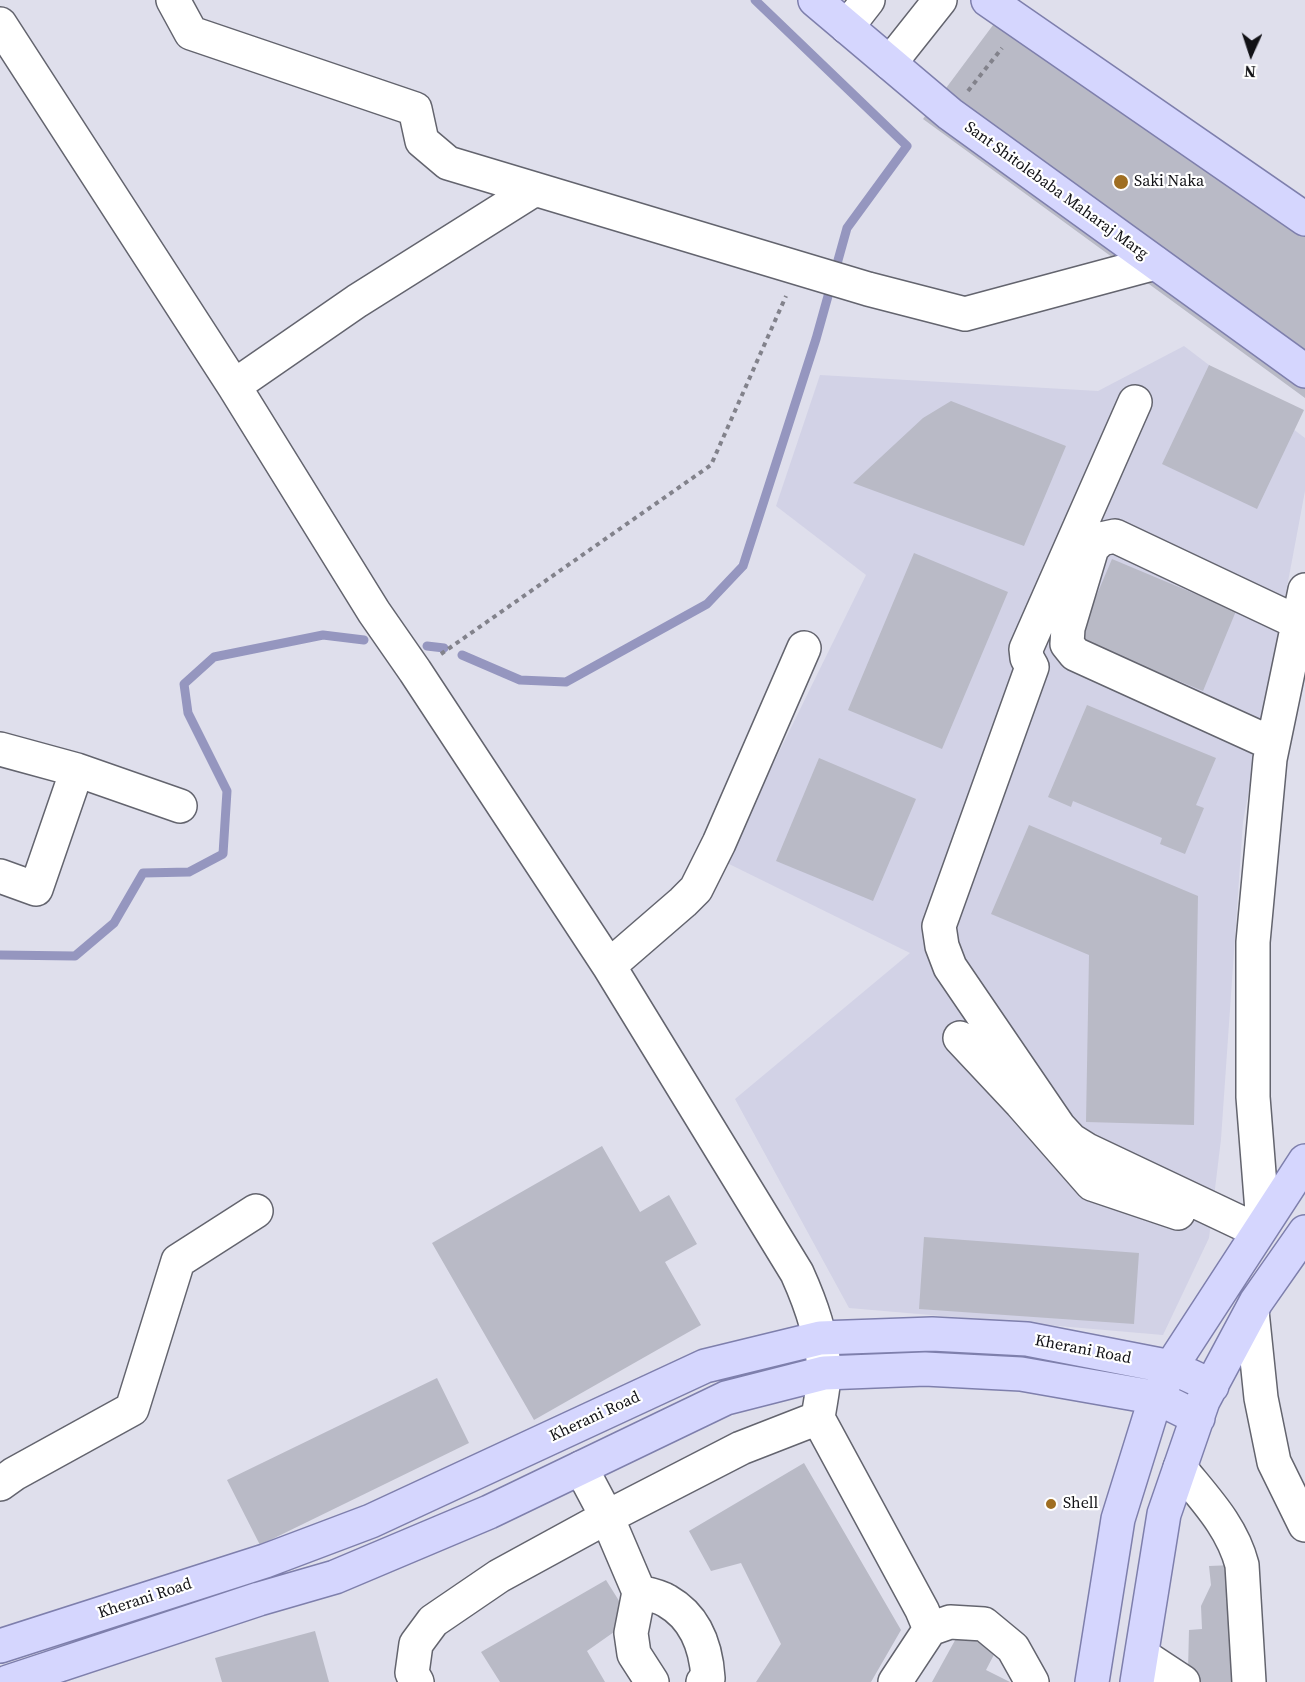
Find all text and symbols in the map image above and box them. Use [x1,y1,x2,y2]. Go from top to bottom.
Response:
north arrow [1221,24,1281,84]
text: N [1244,61,1256,83]
street label: Sant Shitolebaba Maharaj Marg [960,118,1152,264]
place label: Saki Naka [1134,172,1204,192]
marker: Saki Naka [1112,173,1130,191]
street label: Kherani Road [1033,1331,1133,1369]
street label: Kherani Road [547,1388,643,1446]
place label: Shell [1063,1494,1098,1514]
marker: Shell [1044,1497,1058,1511]
street label: Kherani Road [96,1575,194,1623]

